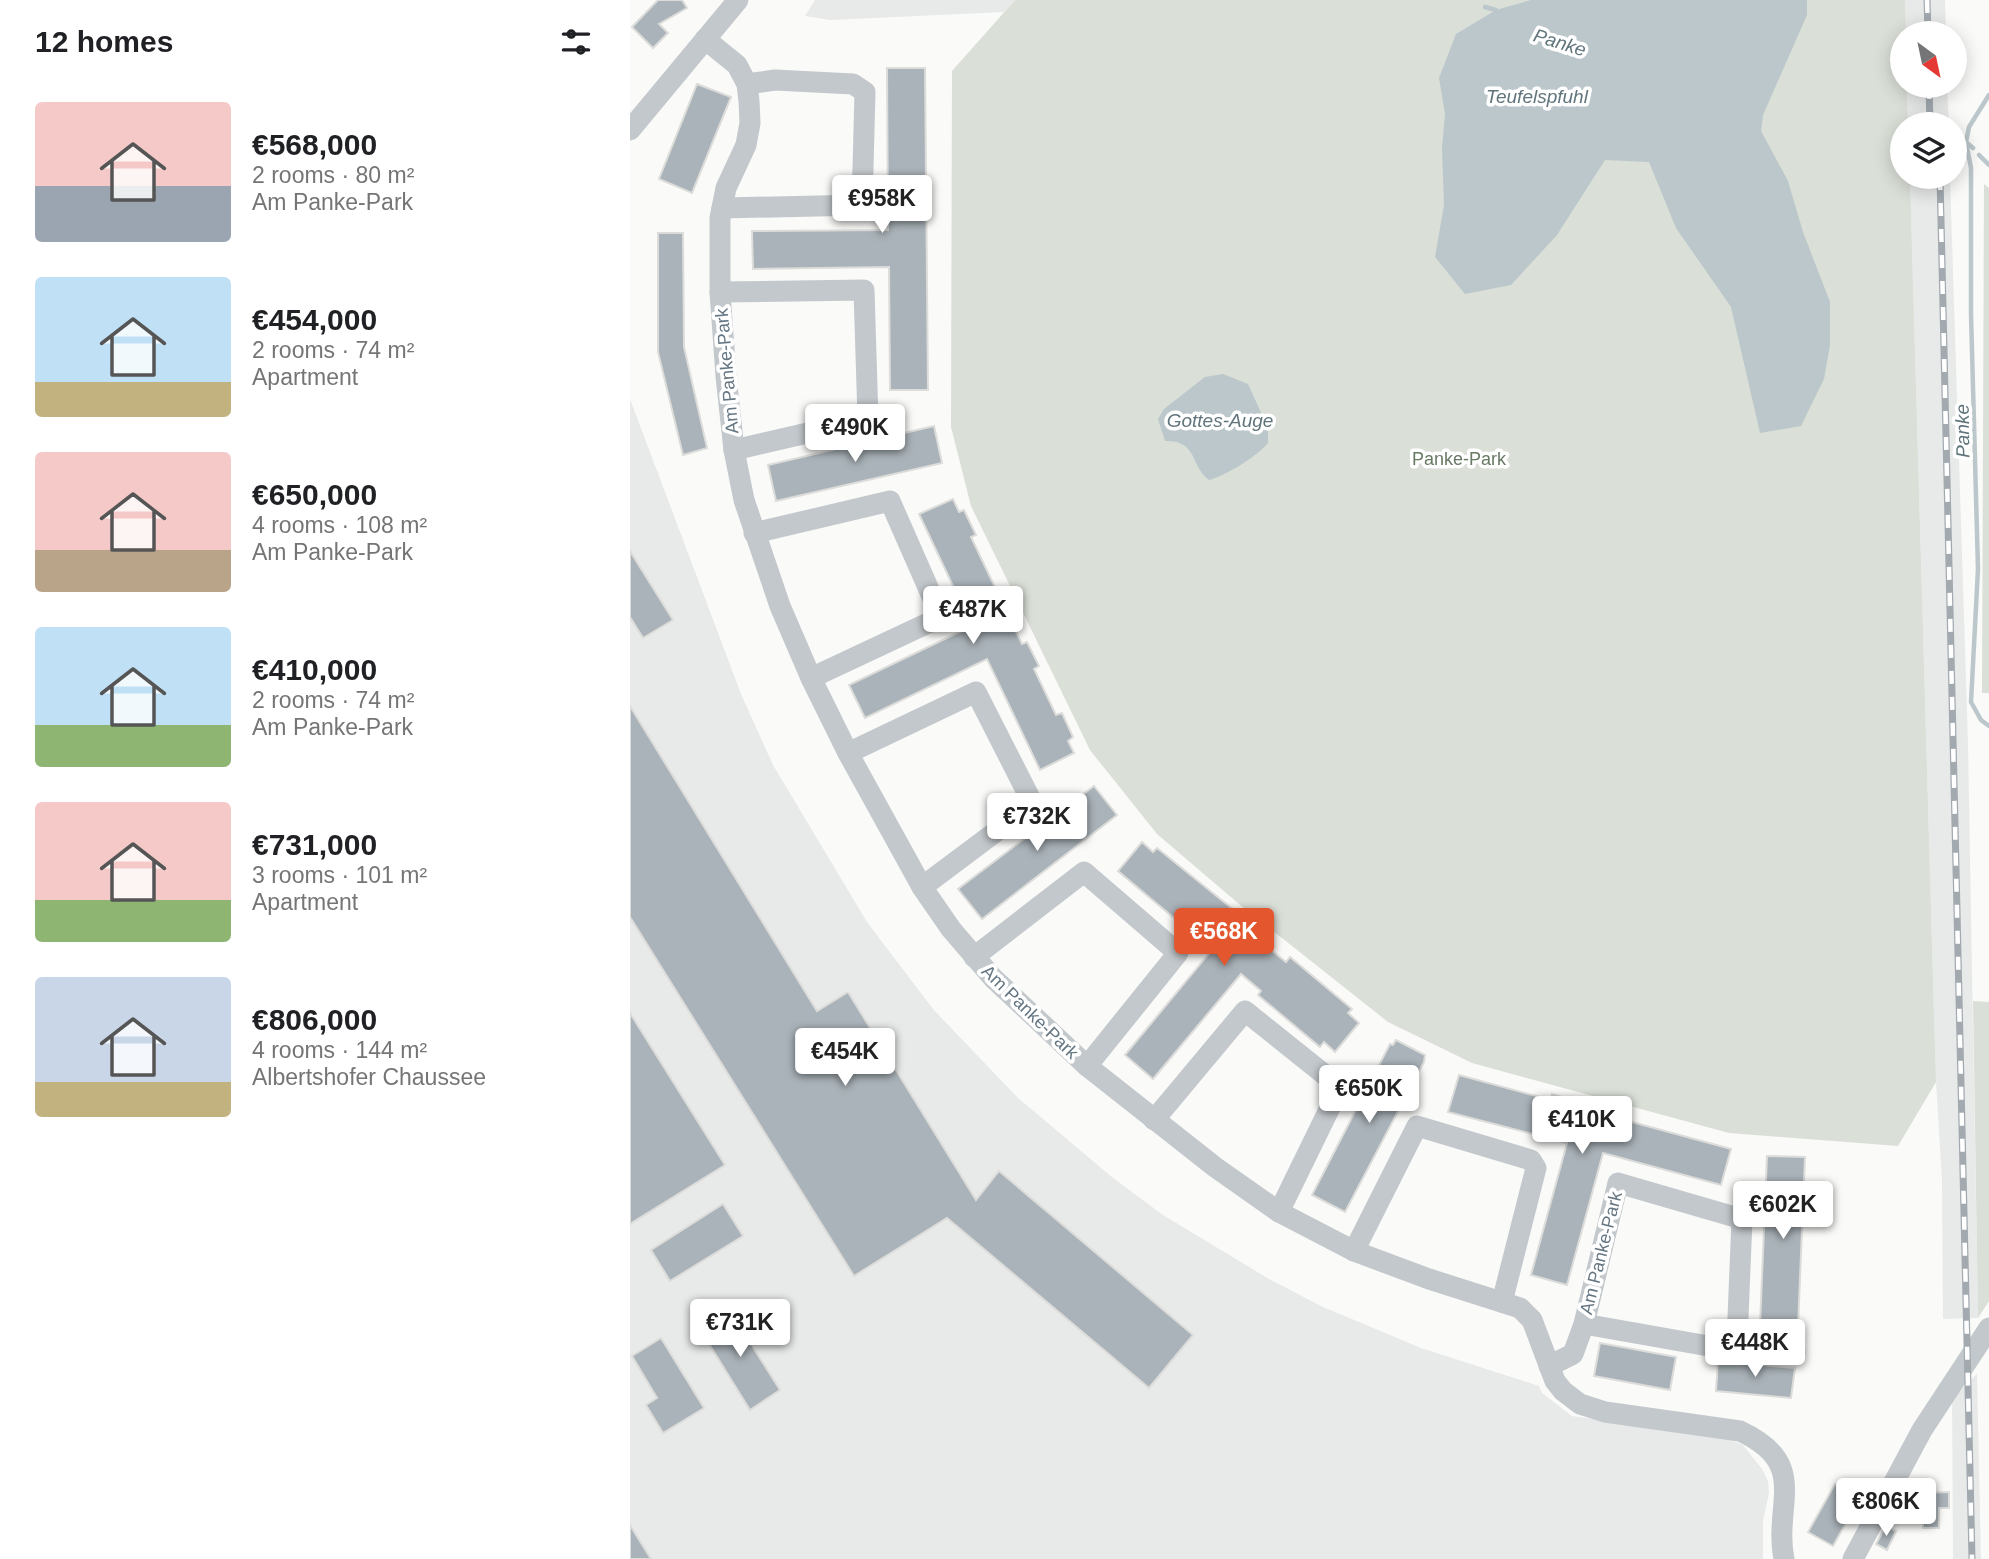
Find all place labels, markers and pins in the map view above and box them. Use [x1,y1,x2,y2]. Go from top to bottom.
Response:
pin: €958K [833,176,931,235]
pin: €490K [806,405,904,464]
pin: €487K [924,586,1022,646]
pin: €732K [988,794,1086,853]
pin: €568K [1175,908,1273,968]
pin: €454K [796,1028,894,1088]
pin: €650K [1320,1066,1418,1125]
pin: €410K [1533,1096,1631,1156]
pin: €602K [1734,1182,1832,1241]
pin: €731K [691,1300,789,1359]
pin: €448K [1706,1320,1804,1379]
pin: €806K [1837,1478,1935,1538]

